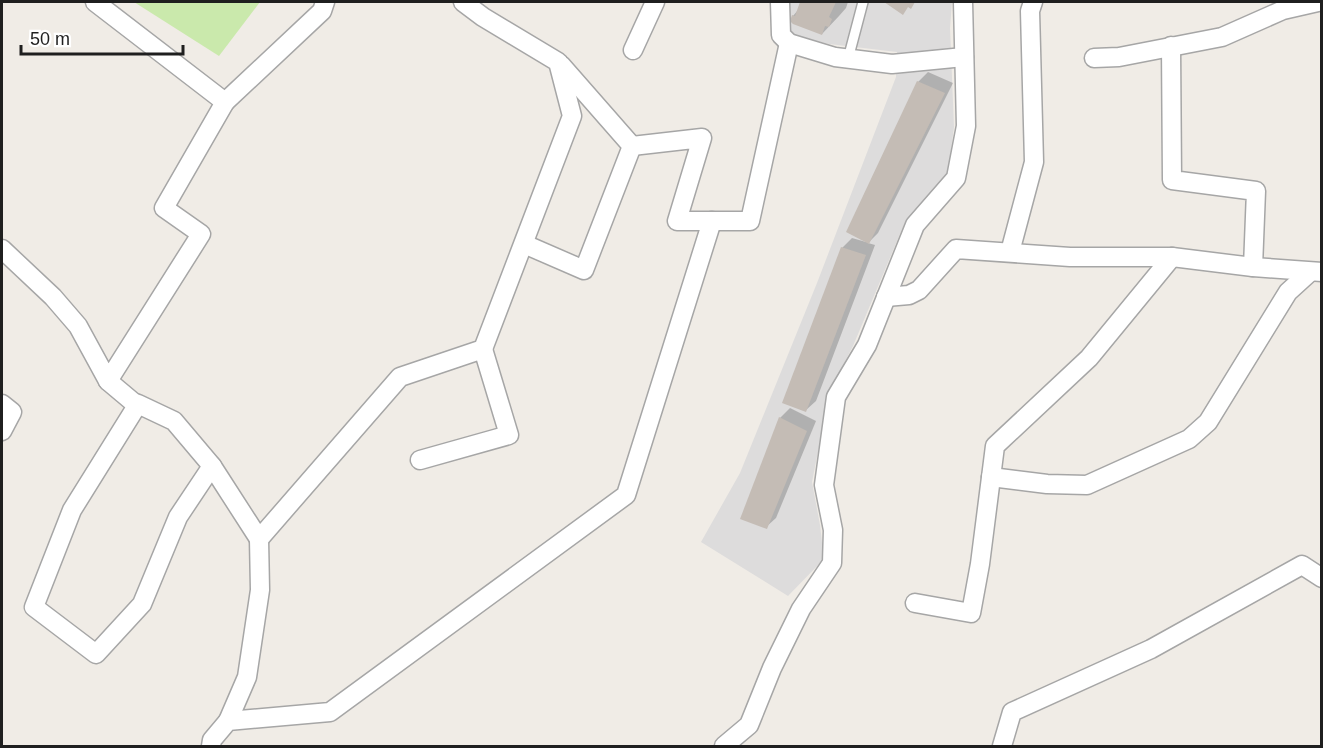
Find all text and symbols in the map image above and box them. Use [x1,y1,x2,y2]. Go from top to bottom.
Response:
scale bar [21,18,183,56]
text: 50 m [30,29,70,49]

